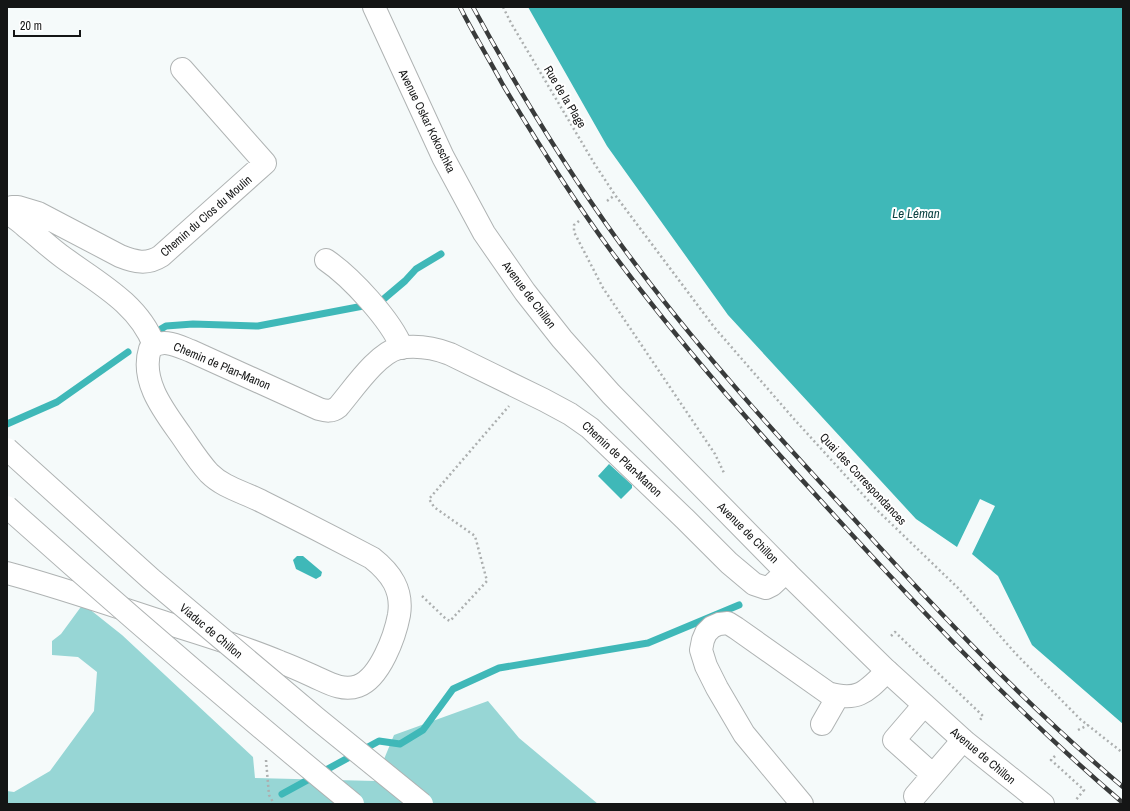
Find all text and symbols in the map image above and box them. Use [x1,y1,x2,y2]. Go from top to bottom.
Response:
scale bar [14,12,80,38]
text: 20 m [20,18,42,34]
street label: Rue de la Plage [540,63,590,131]
street label: Avenue Oskar Kokoschka [395,66,459,176]
street label: Chemin du Clos du Moulin [157,172,255,260]
water label: Le Léman [892,205,940,222]
street label: Avenue de Chillon [498,257,560,332]
street label: Chemin de Plan-Manon [171,338,273,394]
street label: Chemin de Plan-Manon [579,418,665,500]
street label: Quai des Correspondances [816,430,910,529]
street label: Avenue de Chillon [713,498,782,567]
street label: Viaduc de Chillon [176,600,246,662]
street label: Avenue de Chillon [946,723,1019,788]

